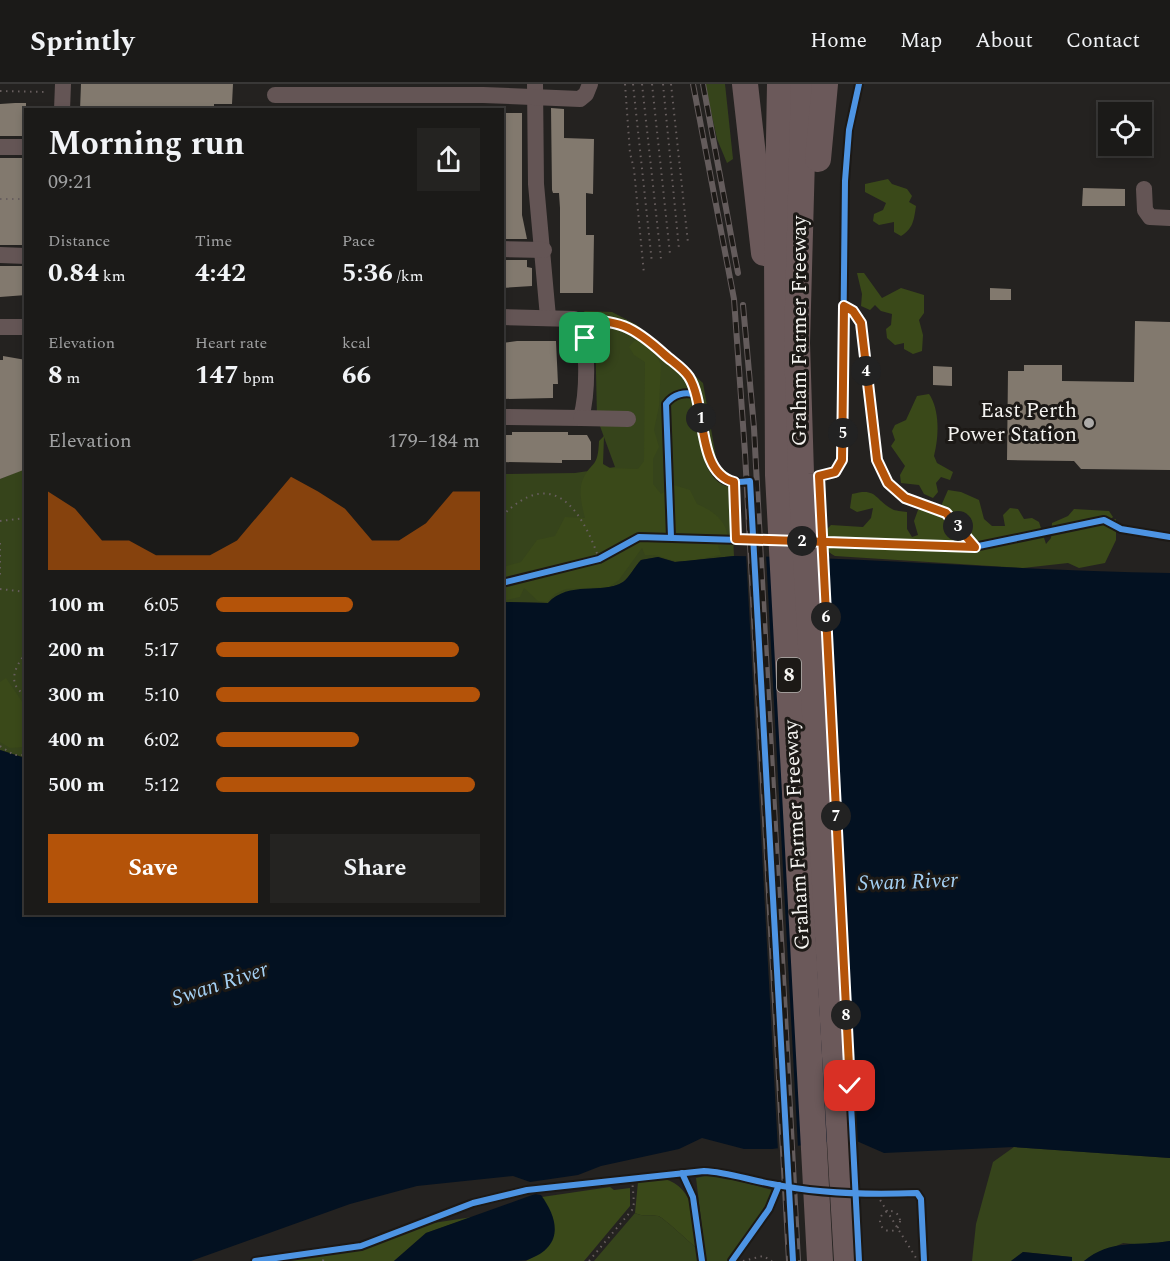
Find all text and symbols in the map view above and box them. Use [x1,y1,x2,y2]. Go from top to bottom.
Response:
text: Sprintly [30,20,134,63]
text: Home [810,25,867,57]
text: Map [900,25,942,57]
text: About [975,25,1033,57]
text: Contact [1066,25,1140,57]
map controls [1098,102,1152,156]
button: locate [1098,102,1152,156]
text: Morning run [48,119,245,169]
button: share [417,128,480,191]
text: 09:21 [48,167,93,197]
street label: Graham Farmer Freeway [784,215,816,446]
text: Distance [48,229,110,253]
text: Time [195,229,232,253]
text: Pace [342,229,375,253]
text: 0.84 [48,253,99,293]
text: 4:42 [195,253,246,293]
text: 5:36 [342,253,393,293]
text: km [99,264,125,288]
text: /km [393,264,423,288]
pin [559,312,610,363]
icon: arrive [568,321,601,354]
text: Elevation [48,331,115,355]
text: Heart rate [195,331,267,355]
text: kcal [342,331,371,355]
text: 8 [48,355,63,395]
text: 147 [195,355,239,395]
text: 66 [342,355,371,395]
pin: 4 [851,356,881,386]
text: 4 [862,359,870,383]
text: m [63,366,80,390]
text: bpm [239,366,275,390]
place label: East Perth Power Station [946,395,1077,451]
pin: 1 [686,403,716,433]
text: 1 [697,406,705,430]
marker: East Perth Power Station [1082,416,1096,430]
pin: 5 [828,418,858,448]
text: 5 [839,421,847,445]
text: Elevation [48,426,132,456]
text: 179–184 m [388,426,480,456]
pin: 3 [943,511,973,541]
text: 3 [954,514,962,538]
pin: 2 [787,526,817,556]
text: 2 [798,529,806,553]
text: 100 m [48,590,105,620]
text: 6:05 [144,590,179,620]
pin: 6 [811,602,841,632]
text: 6 [822,605,830,629]
text: 200 m [48,635,105,665]
text: 5:17 [144,635,179,665]
road number: 8 [777,658,801,692]
text: 300 m [48,680,105,710]
text: 5:10 [144,680,179,710]
street label: Graham Farmer Freeway [775,718,819,951]
text: 400 m [48,725,105,755]
text: 6:02 [144,725,179,755]
text: 500 m [48,770,105,800]
text: 5:12 [144,770,179,800]
pin: 7 [821,801,851,831]
text: 7 [832,804,840,828]
button: Save [48,834,258,903]
button: Share [270,834,480,903]
water label: Swan River [857,864,959,900]
water label: Swan River [167,953,273,1015]
pin: 8 [831,1000,861,1030]
text: 8 [842,1003,850,1027]
pin [824,1060,875,1111]
icon: check [833,1069,866,1102]

